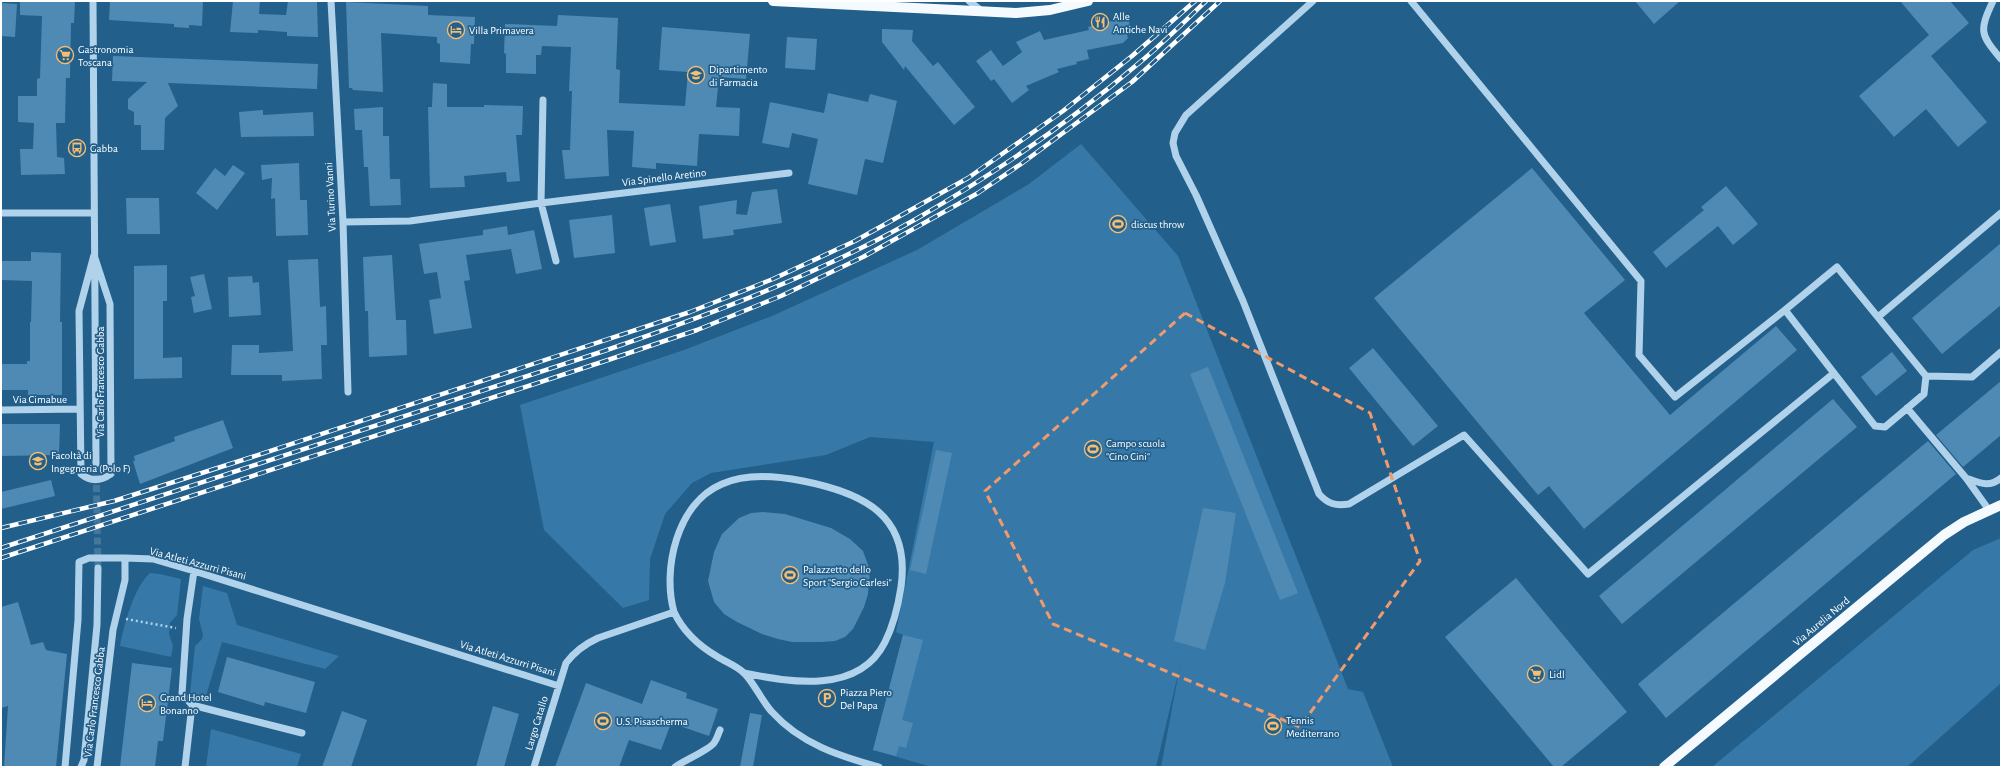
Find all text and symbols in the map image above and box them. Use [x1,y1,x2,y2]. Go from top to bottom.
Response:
place label: Alle Antiche Navi [1113,11,1167,35]
restaurant icon: Alle Antiche Navi [1090,12,1110,32]
hotel icon: Villa Primavera [446,20,466,40]
place label: Villa Primavera [469,25,534,36]
place label: Gastronomia Toscana [78,44,134,68]
supermarket icon: Gastronomia Toscana [55,45,75,65]
place label: Dipartimento di Farmacia [709,64,767,88]
school or university icon: Dipartimento di Farmacia [686,65,706,85]
bus stop icon: Gabba [67,138,87,158]
place label: Gabba [90,143,118,154]
street label: Via Turino Vanni [323,162,338,232]
street label: Via Spinello Aretino [621,167,707,188]
sports icon: discus throw [1108,214,1128,234]
place label: discus throw [1131,219,1185,230]
street label: Via Carlo Francesco Gabba [95,326,106,438]
street label: Via Cimabue [13,394,67,405]
place label: Campo scuola "Cino Cini" [1106,438,1165,462]
sports icon: Campo scuola "Cino Cini" [1083,439,1103,459]
place label: Facoltà di Ingegneria (Polo F) [51,450,131,474]
school or university icon: Facoltà di Ingegneria (Polo F) [28,451,48,471]
street label: Via Atleti Azzurri Pisani [148,545,247,582]
place label: Palazzetto dello Sport "Sergio Carlesi" [803,564,892,588]
sports icon: Palazzetto dello Sport "Sergio Carlesi" [780,565,800,585]
street label: Via Aurelia Nord [1791,594,1852,648]
street label: Via Atleti Azzurri Pisani [459,639,557,678]
street label: Via Carlo Francesco Gabba [82,646,107,758]
supermarket icon: Lidl [1526,664,1546,684]
place label: Lidl [1549,669,1565,680]
place label: Piazza Piero Del Papa [840,687,892,711]
parking icon: Piazza Piero Del Papa [817,688,837,708]
place label: Grand Hotel Bonanno [160,692,212,716]
hotel icon: Grand Hotel Bonanno [137,693,157,713]
street label: Largo Catallo [523,695,550,751]
sports icon: U.S. Pisascherma [593,711,613,731]
place label: Tennis Mediterrano [1286,715,1339,739]
place label: U.S. Pisascherma [616,716,688,727]
sports icon: Tennis Mediterrano [1263,716,1283,736]

